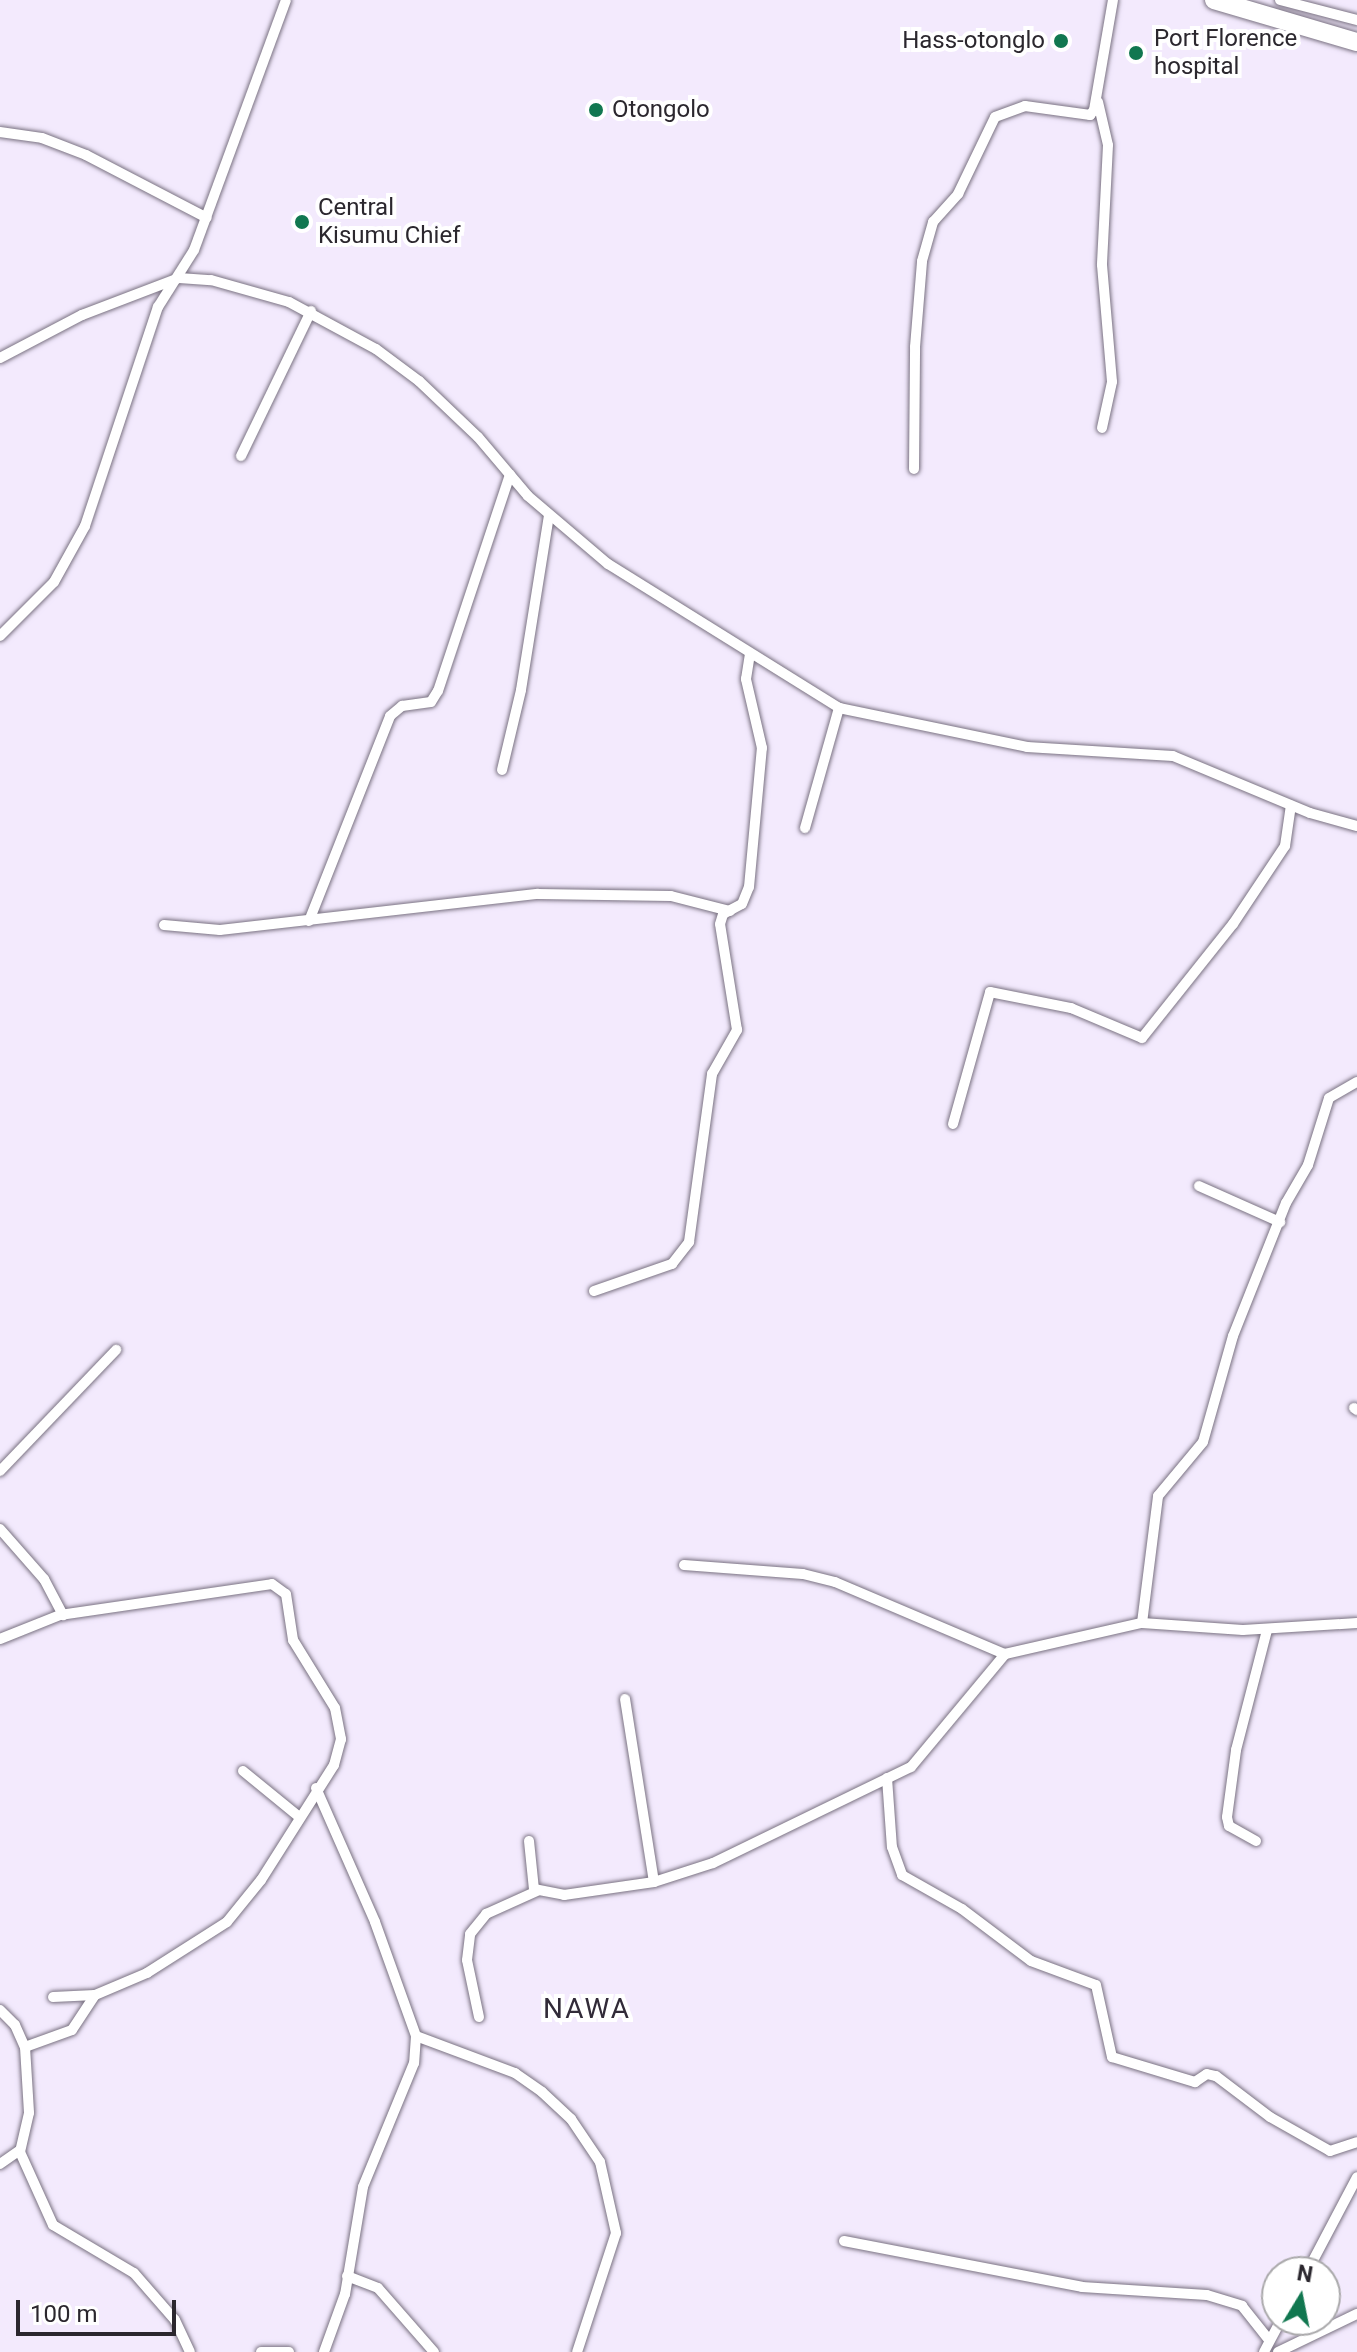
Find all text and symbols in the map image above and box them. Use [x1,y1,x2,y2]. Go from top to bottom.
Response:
place label: Port Florence hospital [1154,25,1297,81]
place label: Hass-otonglo [902,27,1045,55]
marker: Hass-otonglo [1052,32,1070,50]
marker: Port Florence hospital [1125,42,1147,64]
place label: Otongolo [612,96,710,124]
marker: Otongolo [587,101,605,119]
place label: Central Kisumu Chief [318,194,460,250]
marker: Central Kisumu Chief [293,213,311,231]
district label: NAWA [543,1992,631,2026]
north arrow [1261,2256,1341,2336]
text: N [1295,2260,1315,2288]
scale bar [20,2284,180,2334]
text: 100 m [30,2300,97,2328]

